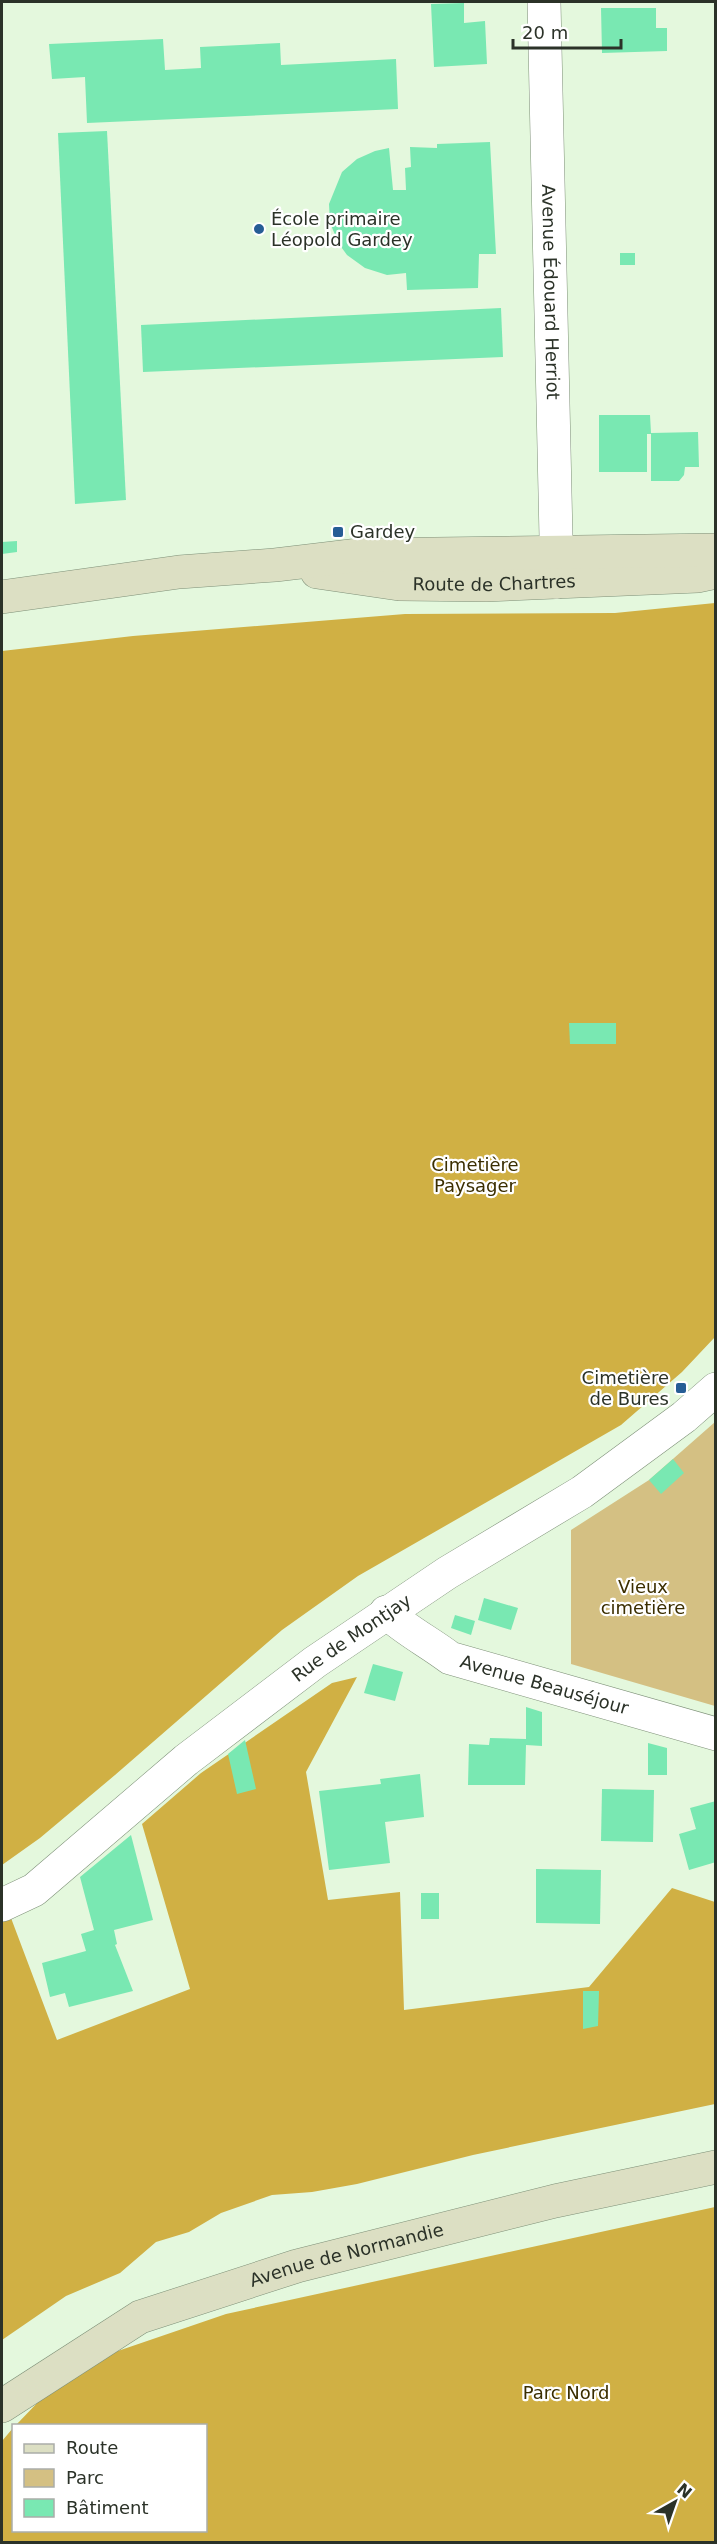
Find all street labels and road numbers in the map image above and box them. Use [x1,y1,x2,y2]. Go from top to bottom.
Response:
street label: Avenue Édouard Herriot [538,184,564,400]
street label: Route de Chartres [412,570,576,595]
street label: Rue de Montjay [287,1589,415,1686]
street label: Avenue Beauséjour [458,1650,632,1719]
street label: Avenue de Normandie [247,2219,446,2291]

